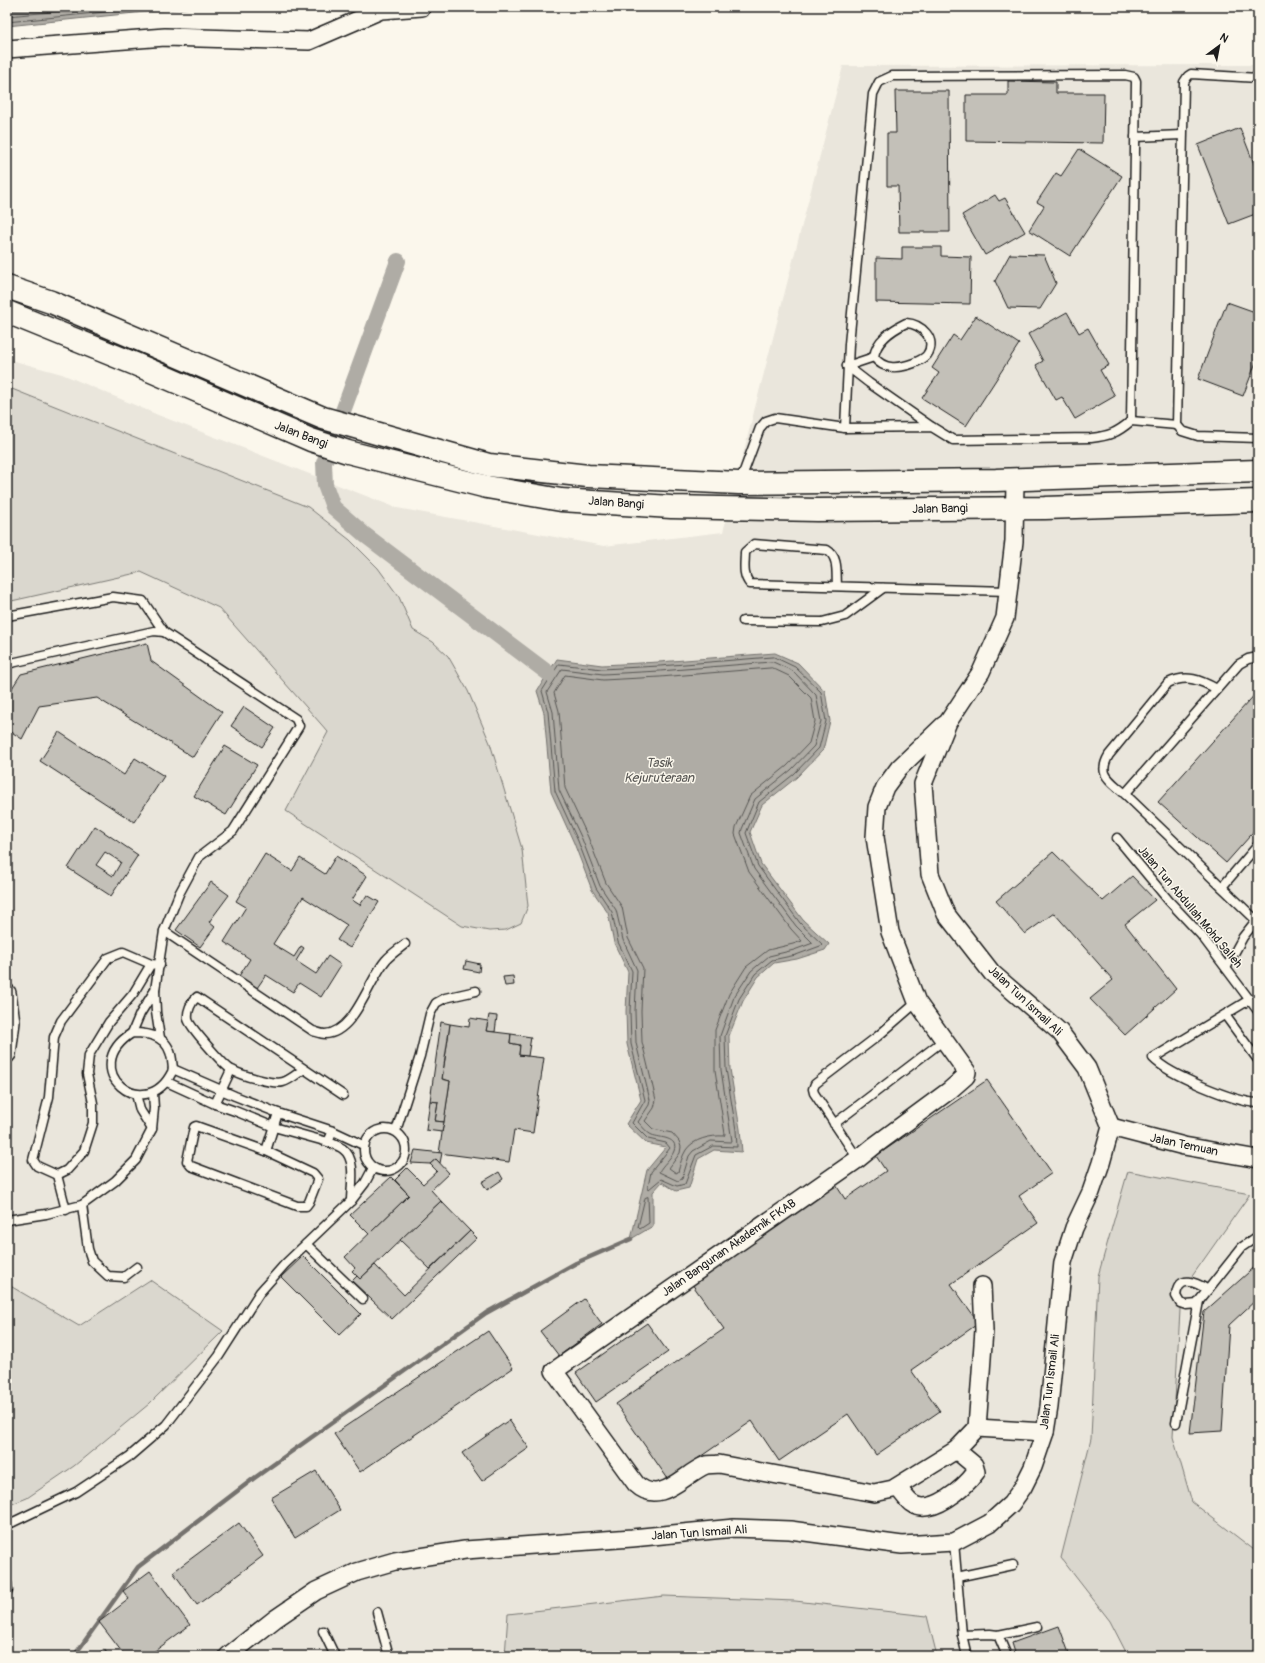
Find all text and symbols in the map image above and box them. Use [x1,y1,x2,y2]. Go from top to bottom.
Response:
north arrow [1199,26,1239,66]
text: N [1217,30,1231,46]
street label: Jalan Bangi [272,418,330,452]
street label: Jalan Bangi [588,494,644,512]
street label: Jalan Bangi [912,501,968,517]
water label: Tasik Kejuruteraan [624,755,695,786]
street label: Jalan Tun Abdullah Mohd Salleh [1135,843,1246,971]
street label: Jalan Tun Ismail Ali [985,963,1065,1039]
street label: Jalan Temuan [1149,1130,1220,1160]
street label: Jalan Bangunan Akademik FKAB [659,1196,799,1300]
street label: Jalan Tun Ismail Ali [1037,1333,1063,1431]
street label: Jalan Tun Ismail Ali [651,1522,747,1544]

